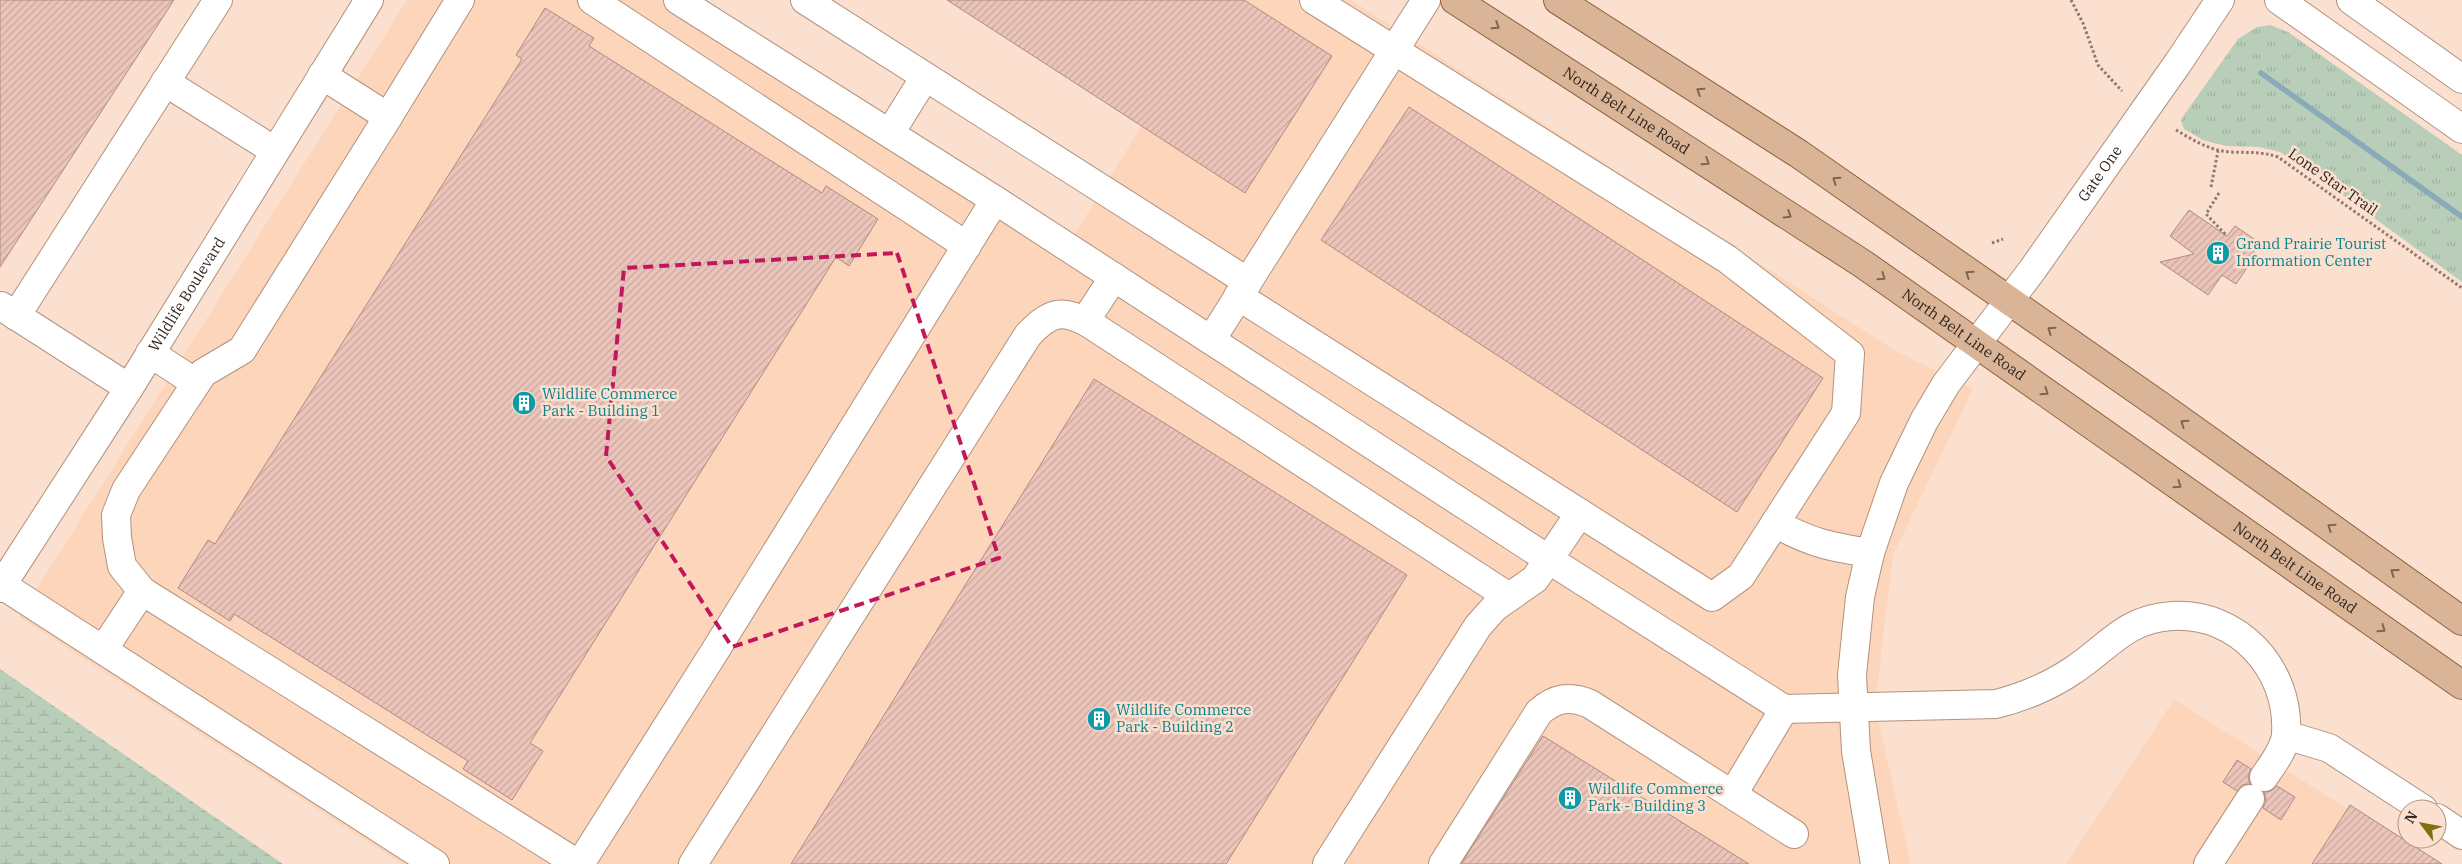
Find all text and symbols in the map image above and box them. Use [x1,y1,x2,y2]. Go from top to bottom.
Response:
one-way arrow [1491,20,1500,30]
street label: North Belt Line Road [1560,62,1693,158]
one-way arrow [1696,88,1706,97]
street label: Gate One [2073,142,2126,205]
street label: Lone Star Trail [2285,144,2382,219]
one-way arrow [1700,156,1710,165]
one-way arrow [1832,177,1842,186]
one-way arrow [1783,208,1792,218]
street label: Wildlife Boulevard [144,234,229,355]
place label: Grand Prairie Tourist Information Center [2236,234,2386,270]
building icon: Grand Prairie Tourist Information Center [2205,240,2231,266]
one-way arrow [1965,271,1974,280]
one-way arrow [1876,272,1885,280]
street label: North Belt Line Road [1898,284,2030,384]
one-way arrow [2047,327,2056,336]
place label: Wildlife Commerce Park - Building 1 [542,384,677,420]
one-way arrow [2039,386,2048,395]
building icon: Wildlife Commerce Park - Building 1 [511,390,537,416]
one-way arrow [2180,420,2190,429]
one-way arrow [2172,479,2181,488]
street label: North Belt Line Road [2230,517,2361,617]
one-way arrow [2327,524,2337,533]
one-way arrow [2390,569,2400,578]
one-way arrow [2376,623,2386,632]
place label: Wildlife Commerce Park - Building 2 [1116,700,1251,736]
building icon: Wildlife Commerce Park - Building 2 [1086,706,1112,732]
place label: Wildlife Commerce Park - Building 3 [1588,779,1723,815]
building icon: Wildlife Commerce Park - Building 3 [1557,785,1583,811]
north arrow [2397,799,2447,849]
text: N [2400,808,2422,827]

